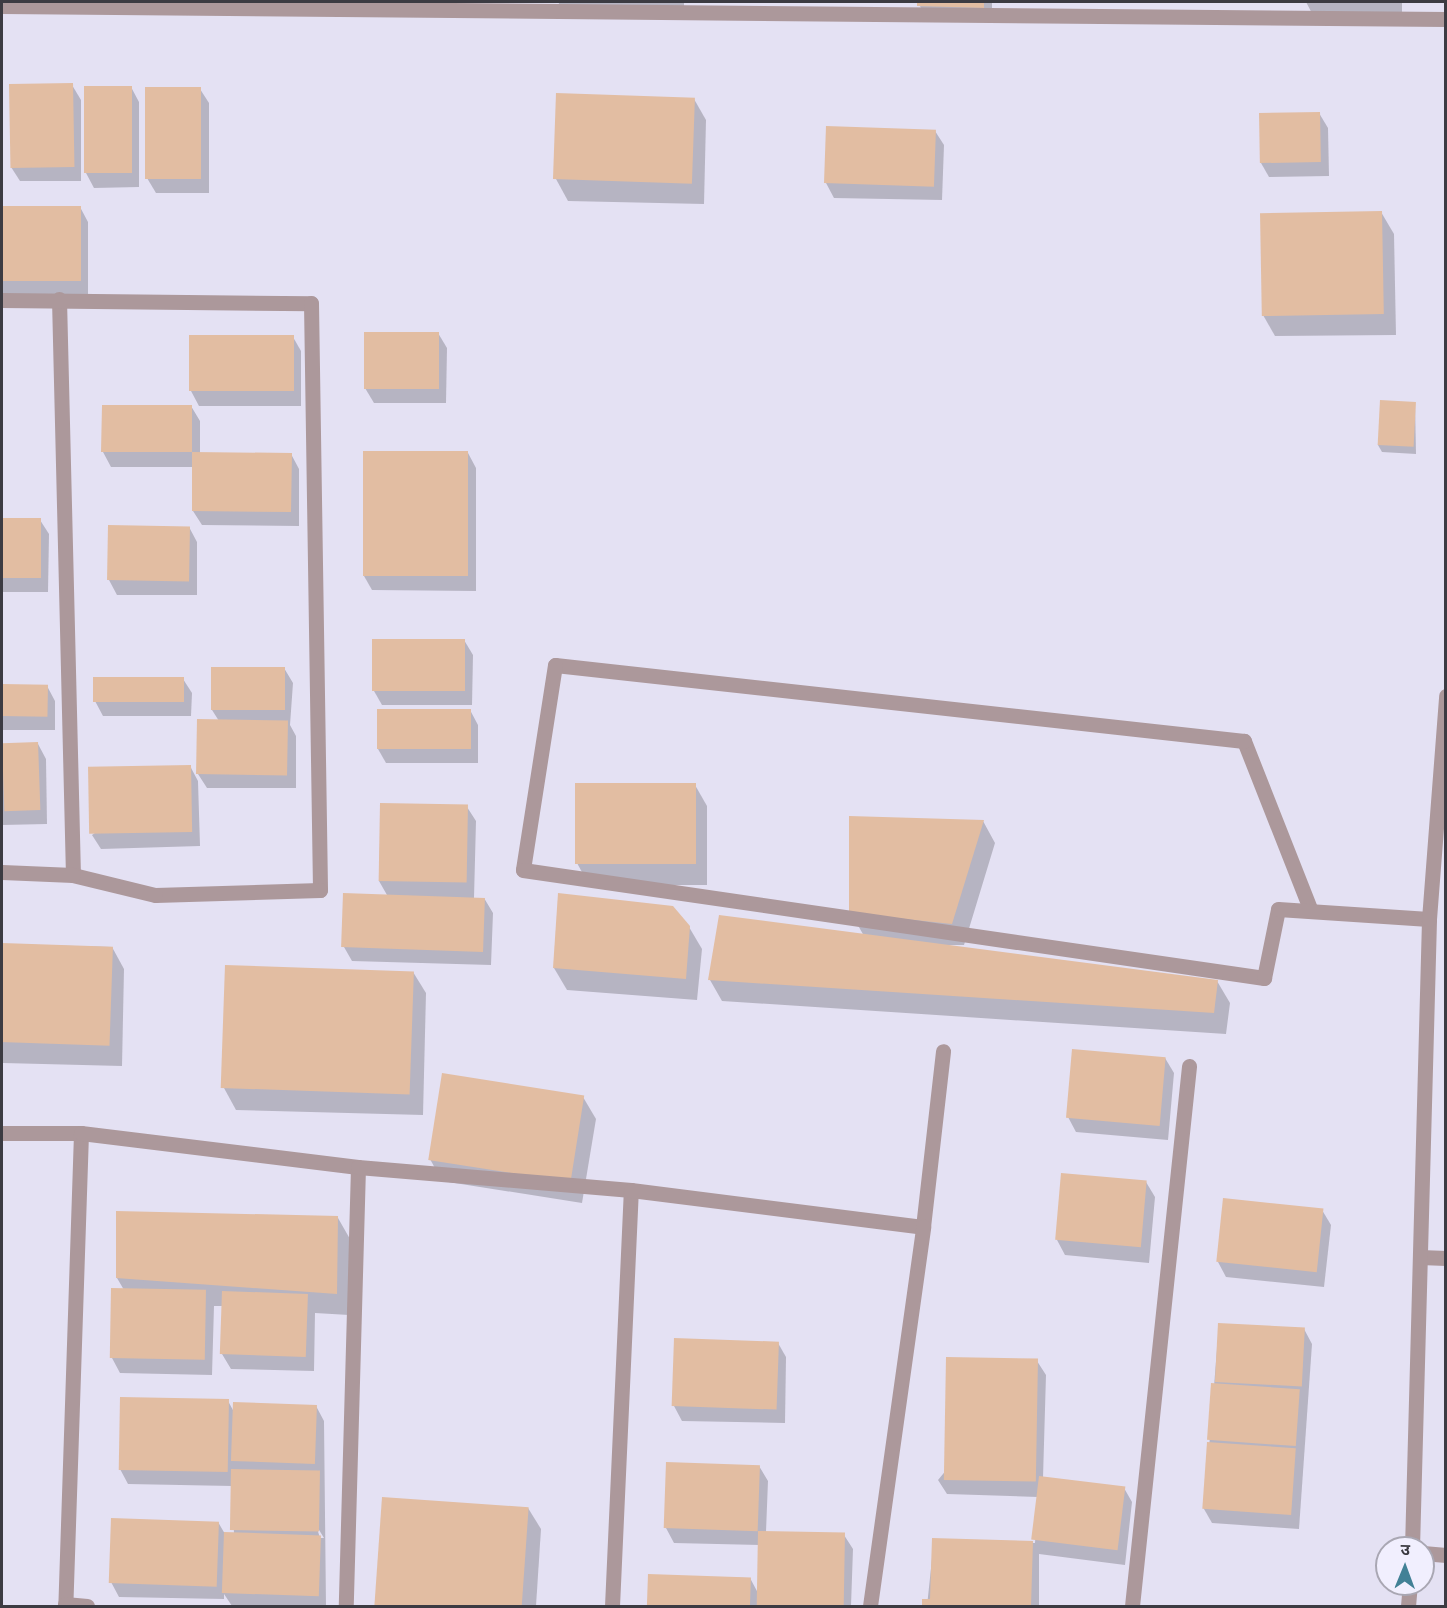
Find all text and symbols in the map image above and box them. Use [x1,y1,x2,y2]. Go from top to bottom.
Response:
north arrow [1375,1536,1435,1596]
text: उ [1400,1540,1410,1559]

